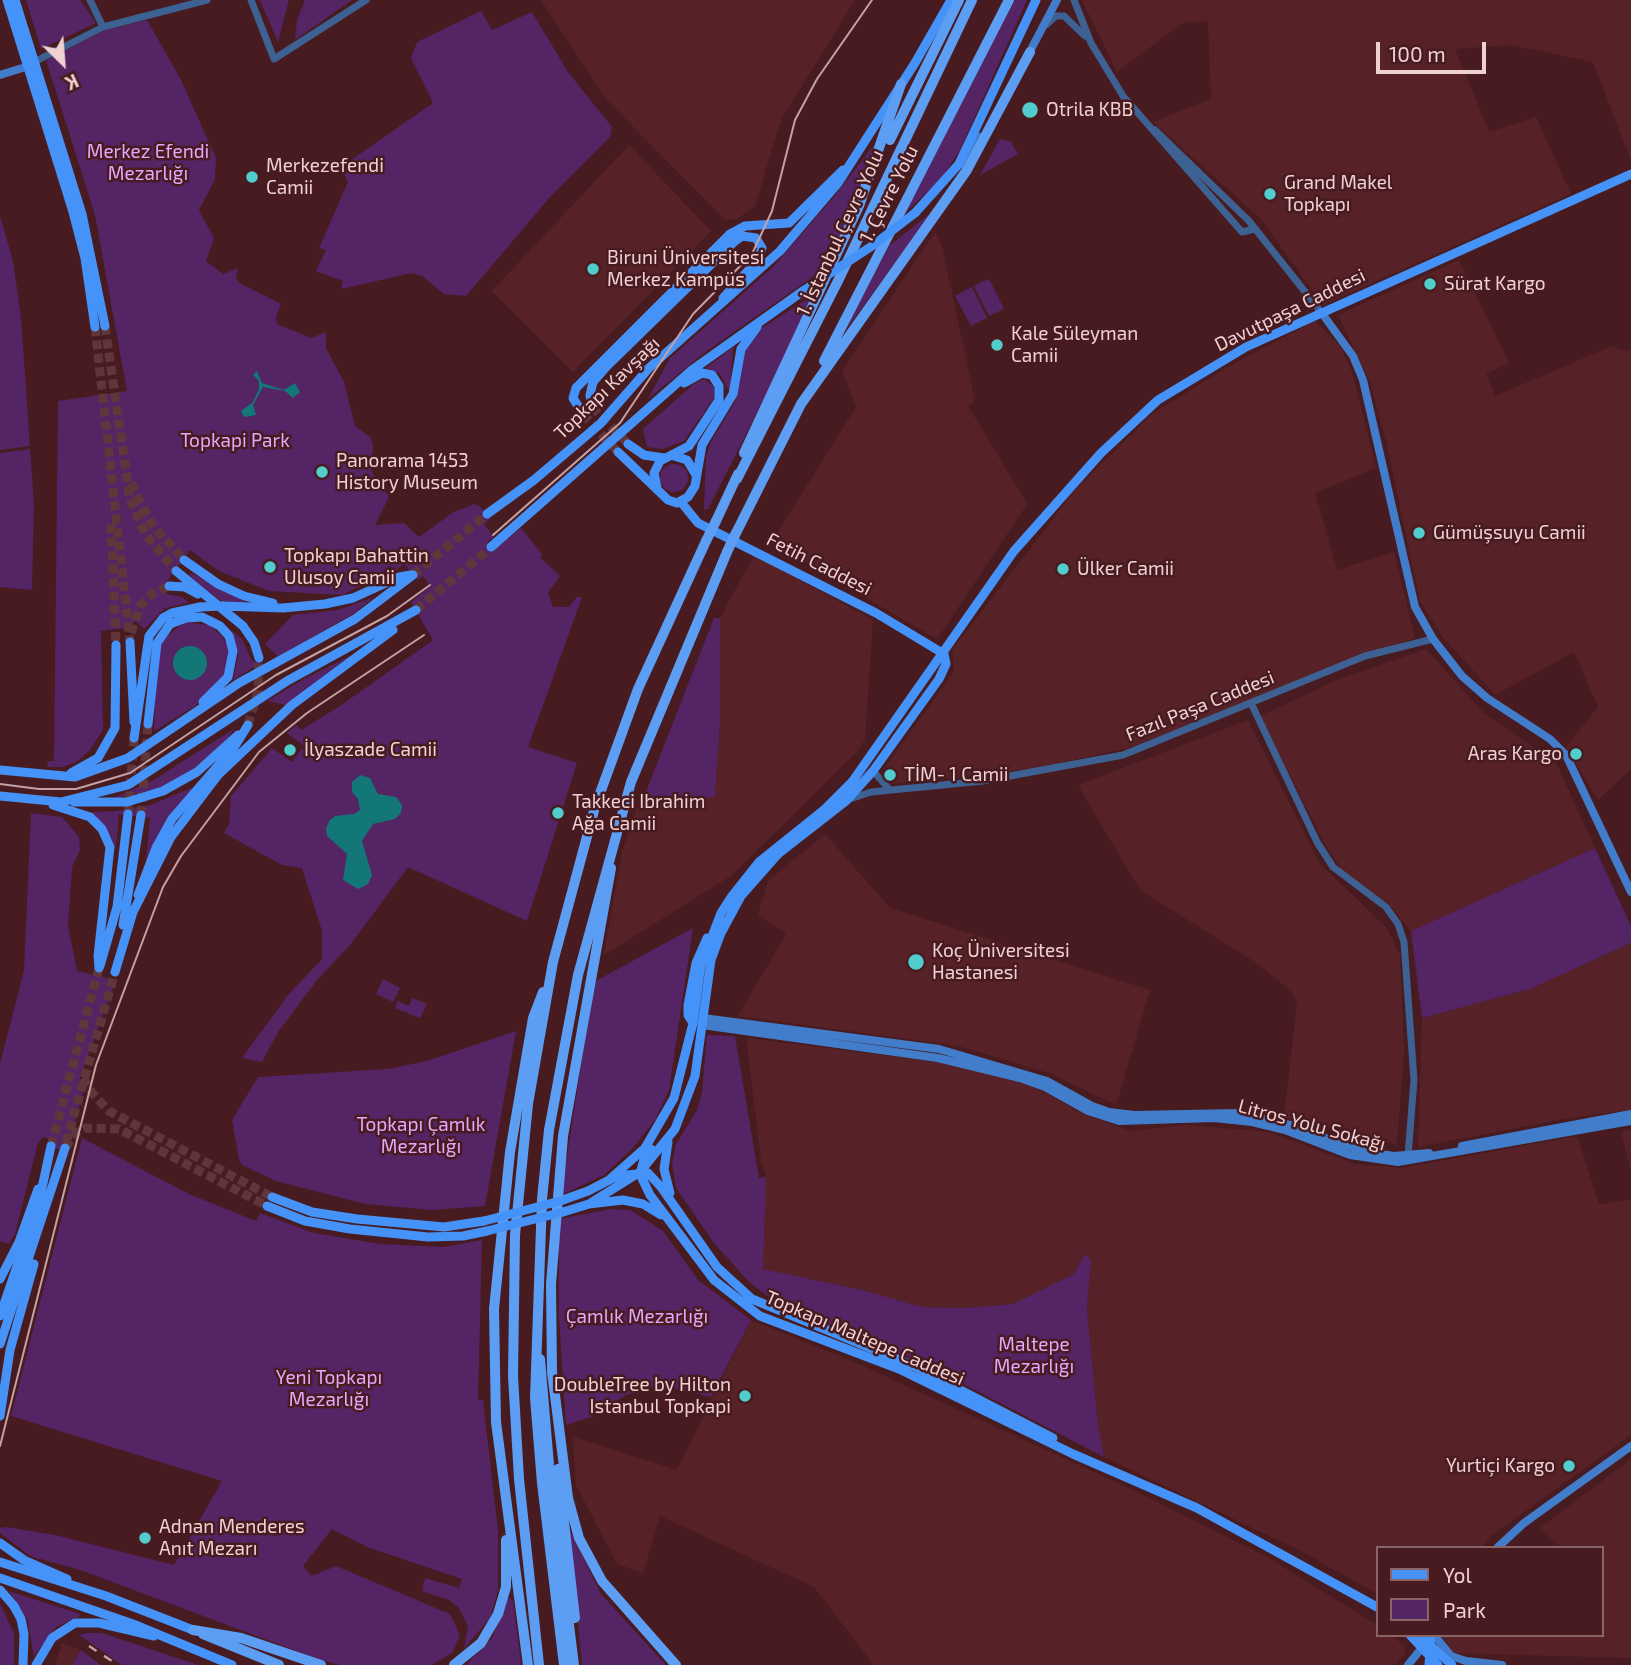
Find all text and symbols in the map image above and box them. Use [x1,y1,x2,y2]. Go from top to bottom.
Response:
north arrow [28,28,98,98]
scale bar [1379,28,1489,72]
text: 100 m [1389,41,1446,66]
text: K [62,70,82,95]
place label: Otrila KBB [1046,99,1133,121]
marker: Otrila KBB [1020,100,1040,120]
park label: Merkez Efendi Mezarlığı [87,141,209,185]
street label: 1. Çevre Yolu [855,142,923,246]
street label: 1. İstanbul Çevre Yolu [791,146,889,320]
place label: Merkezefendi Camii [266,155,384,199]
marker: Merkezefendi Camii [244,169,260,185]
place label: Grand Makel Topkapı [1284,172,1392,216]
marker: Grand Makel Topkapı [1262,186,1278,202]
place label: Biruni Üniversitesi Merkez Kampüs [607,247,764,291]
marker: Biruni Üniversitesi Merkez Kampüs [585,261,601,277]
street label: Davutpaşa Caddesi [1211,264,1369,356]
place label: Sürat Kargo [1444,273,1546,295]
marker: Sürat Kargo [1422,276,1438,292]
place label: Kale Süleyman Camii [1011,323,1138,367]
street label: Topkapı Kavşağı [549,332,665,444]
marker: Kale Süleyman Camii [989,337,1005,353]
park label: Topkapi Park [180,430,290,452]
place label: Panorama 1453 History Museum [336,450,478,494]
marker: Panorama 1453 History Museum [314,464,330,480]
place label: Gümüşsuyu Camii [1433,522,1586,544]
marker: Gümüşsuyu Camii [1411,525,1427,541]
street label: Fetih Caddesi [763,528,875,600]
place label: Topkapı Bahattin Ulusoy Camii [284,545,429,589]
place label: Ülker Camii [1077,558,1174,580]
marker: Topkapı Bahattin Ulusoy Camii [262,559,278,575]
marker: Ülker Camii [1055,561,1071,577]
street label: Fazıl Paşa Caddesi [1122,666,1278,746]
place label: İlyaszade Camii [304,739,437,761]
marker: İlyaszade Camii [282,742,298,758]
place label: Aras Kargo [1468,743,1562,765]
marker: Aras Kargo [1568,746,1584,762]
place label: TİM- 1 Camii [904,764,1008,786]
marker: TİM- 1 Camii [882,767,898,783]
place label: Takkeci Ibrahim Ağa Camii [572,791,705,835]
marker: Takkeci Ibrahim Ağa Camii [550,805,566,821]
place label: Koç Üniversitesi Hastanesi [932,940,1070,984]
marker: Koç Üniversitesi Hastanesi [906,952,926,972]
street label: Litros Yolu Sokağı [1236,1094,1388,1156]
park label: Topkapı Çamlık Mezarlığı [357,1114,485,1158]
street label: Topkapı Maltepe Caddesi [762,1286,968,1390]
park label: Çamlık Mezarlığı [566,1306,708,1328]
park label: Maltepe Mezarlığı [994,1334,1074,1378]
park label: Yeni Topkapı Mezarlığı [276,1367,382,1411]
place label: DoubleTree by Hilton Istanbul Topkapi [554,1374,731,1418]
marker: DoubleTree by Hilton Istanbul Topkapi [737,1388,753,1404]
place label: Yurtiçi Kargo [1446,1455,1555,1477]
marker: Yurtiçi Kargo [1561,1458,1577,1474]
place label: Adnan Menderes Anıt Mezarı [159,1516,305,1560]
marker: Adnan Menderes Anıt Mezarı [137,1530,153,1546]
legend [1376,1546,1603,1637]
text: Yol [1443,1562,1472,1587]
text: Park [1443,1597,1486,1622]

